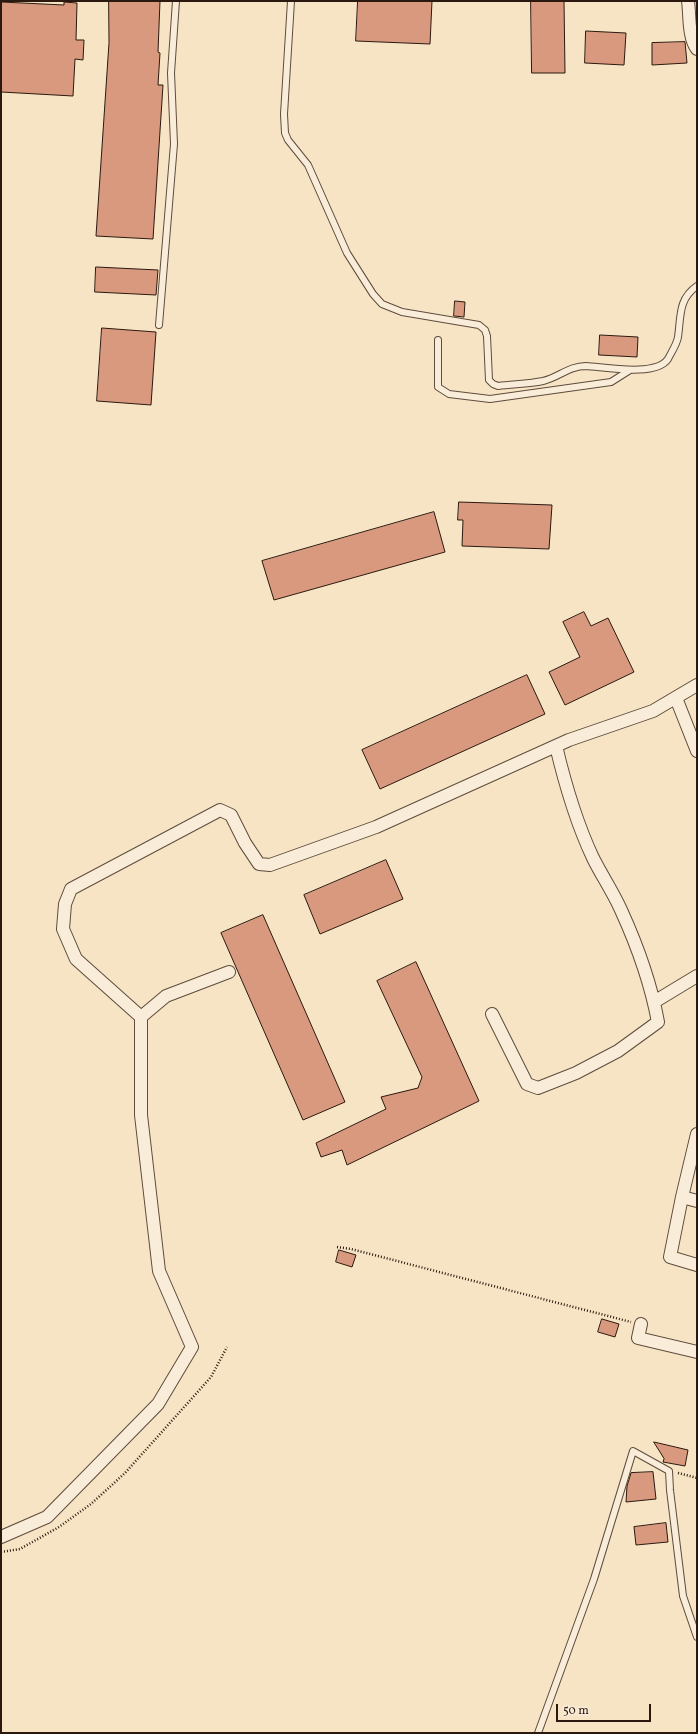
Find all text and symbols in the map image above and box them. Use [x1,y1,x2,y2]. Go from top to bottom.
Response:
scale bar [558,1696,653,1722]
text: 50 m [563,1703,589,1719]

